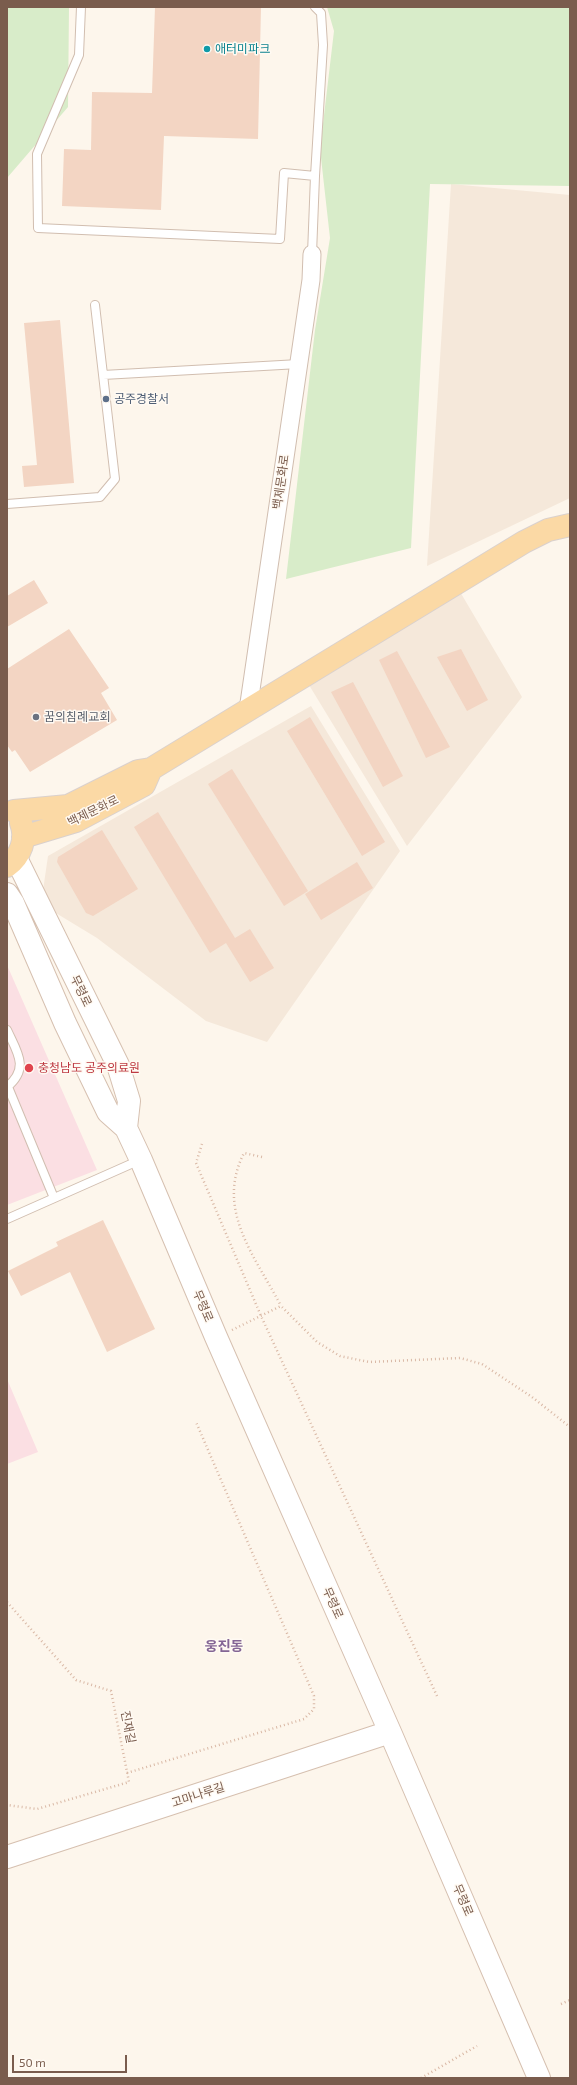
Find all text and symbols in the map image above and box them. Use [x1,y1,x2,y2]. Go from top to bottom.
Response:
place label: 애터미파크 [215,42,270,56]
marker: 애터미파크 [202,44,212,54]
place label: 공주경찰서 [114,392,169,406]
marker: 공주경찰서 [101,394,111,404]
street label: 백제문화로 [270,454,292,510]
place label: 꿈의침례교회 [44,710,110,724]
marker: 꿈의침례교회 [31,712,41,722]
street label: 백제문화로 [65,792,121,830]
street label: 무령로 [67,973,95,1009]
place label: 충청남도 공주의료원 [38,1061,140,1075]
marker: 충청남도 공주의료원 [23,1062,35,1074]
street label: 무령로 [190,1288,216,1324]
street label: 무령로 [320,1585,346,1621]
district label: 웅진동 [205,1638,243,1654]
street label: 진재길 [118,1709,138,1745]
street label: 고마나루길 [170,1780,226,1810]
street label: 무령로 [450,1882,476,1918]
scale bar [14,2047,129,2073]
text: 50 m [19,2055,46,2069]

